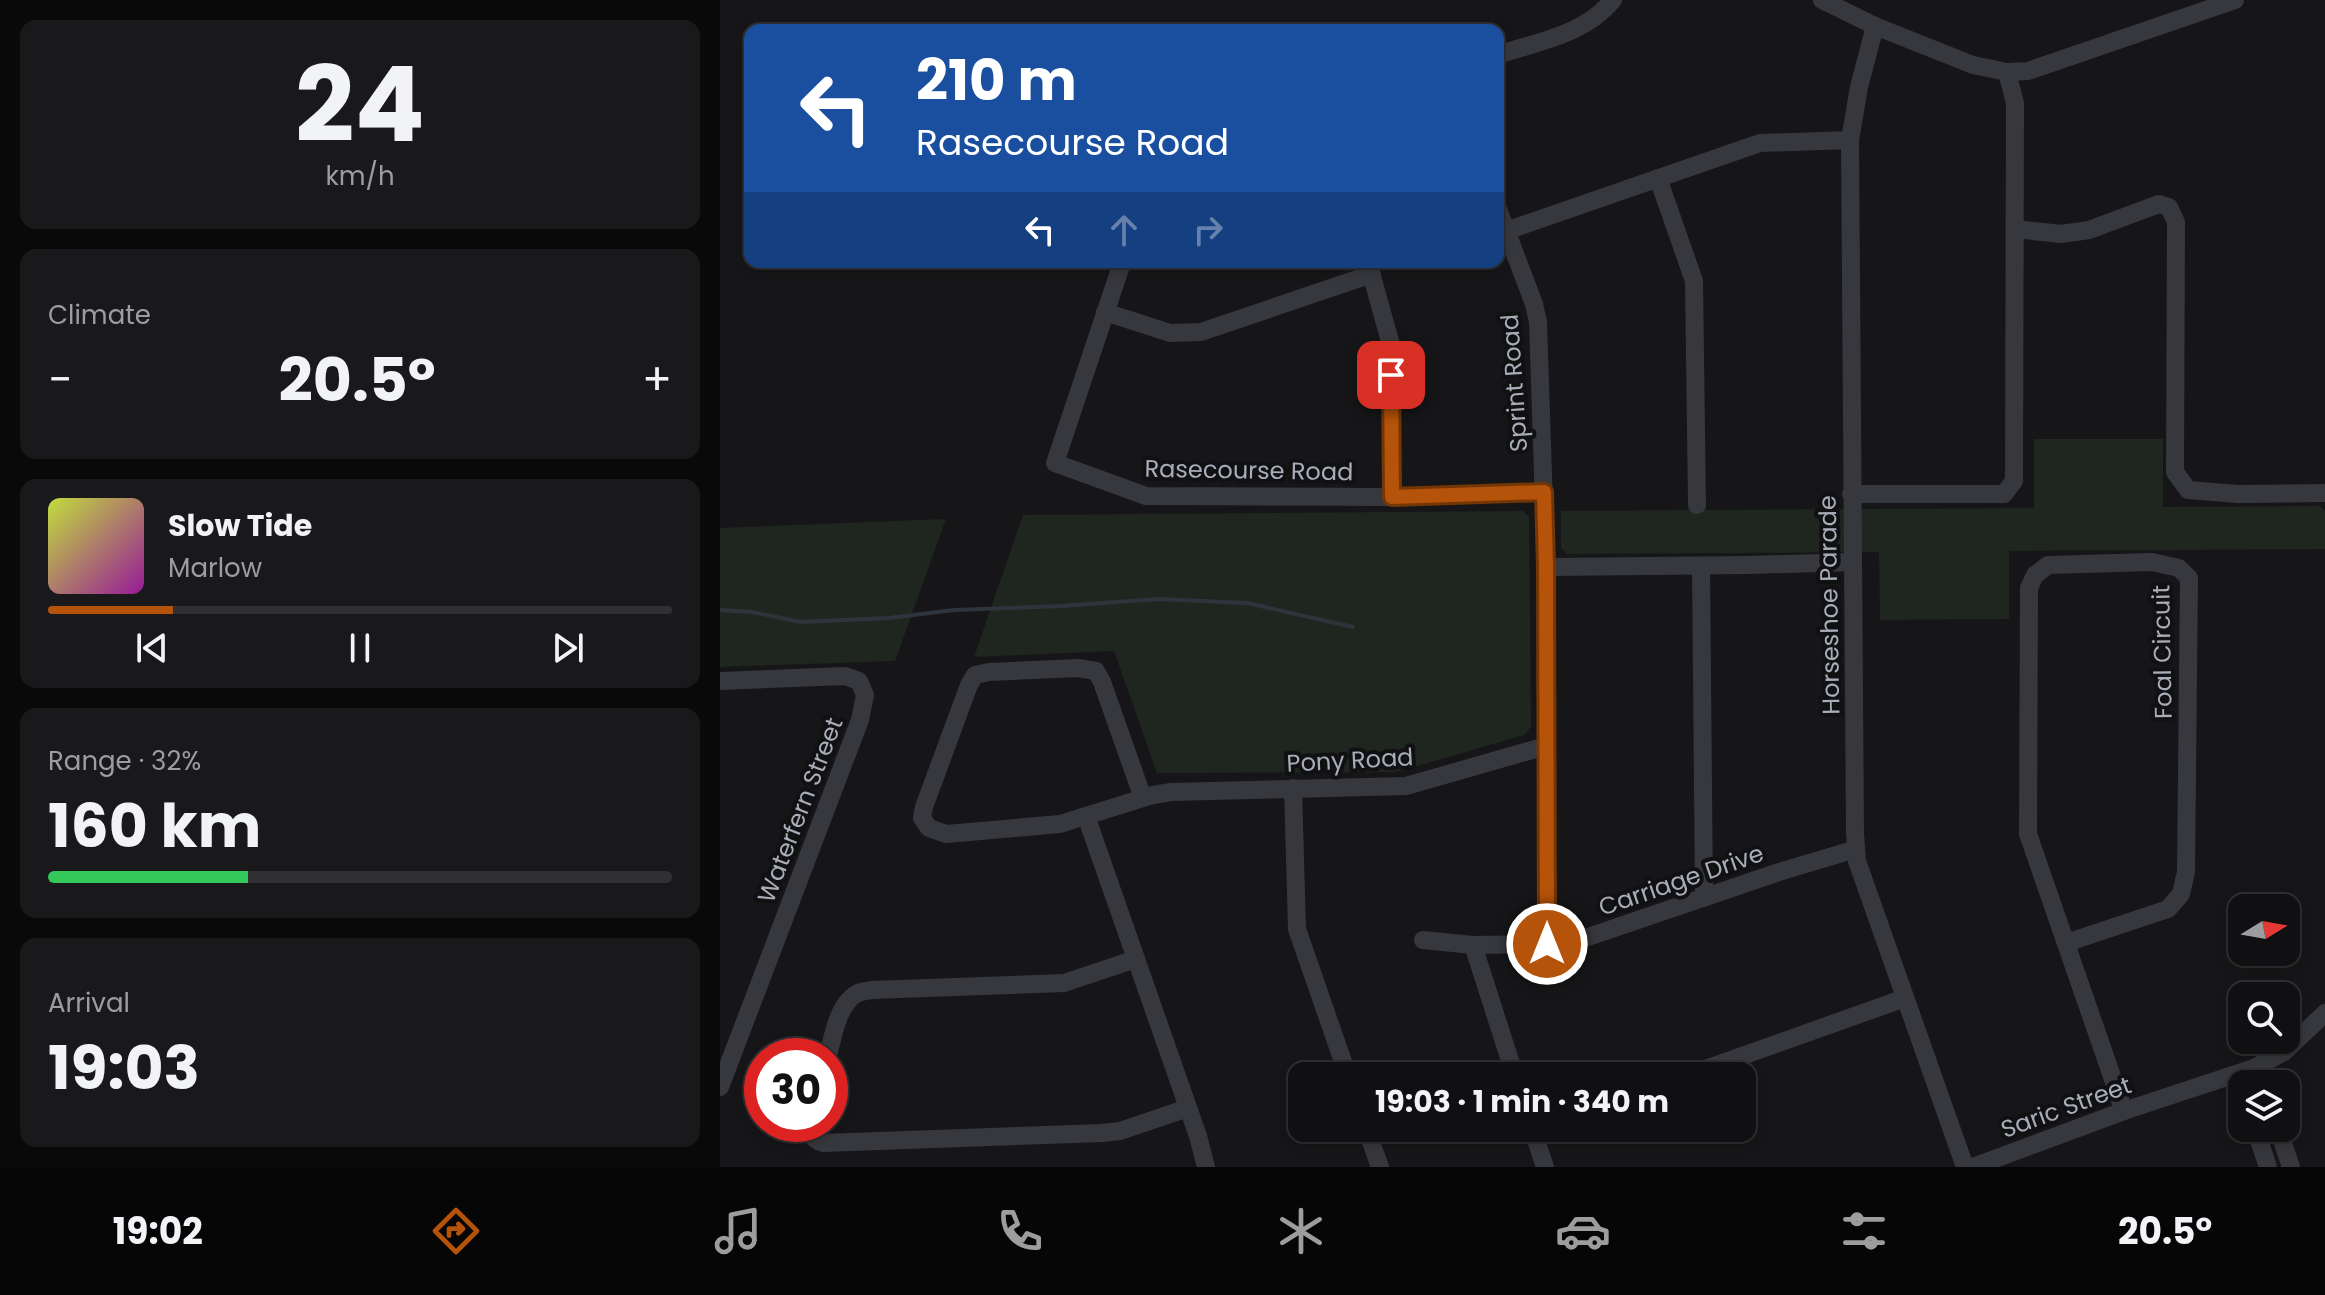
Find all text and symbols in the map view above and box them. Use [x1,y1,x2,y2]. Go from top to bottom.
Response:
text: 24 [295,32,425,177]
text: 210 m [916,41,1077,120]
icon: left [784,56,888,160]
text: Rasecourse Road [916,117,1229,168]
text: km/h [325,158,395,194]
icon: left [1018,208,1062,252]
icon: ahead [1102,208,1146,252]
icon: right [1186,208,1230,252]
text: Climate [48,297,151,333]
street label: Sprint Road [1493,313,1535,453]
text: 20.5° [279,338,436,422]
pin [1357,341,1425,409]
text: − [48,349,72,410]
text: + [642,349,672,410]
icon: arrive [1369,353,1413,397]
street label: Rasecourse Road [1144,452,1354,488]
street label: Horseshoe Parade [1811,495,1847,715]
text: Slow Tide [168,504,312,547]
text: Marlow [168,550,262,586]
street label: Foal Circuit [2144,585,2180,719]
icon: previous [130,626,174,670]
icon: pause [338,626,382,670]
icon: next [546,626,590,670]
street label: Waterfern Street [749,713,851,907]
street label: Pony Road [1286,740,1414,780]
text: Range · 32% [48,743,201,779]
text: 160 km [48,784,261,868]
street label: Carriage Drive [1594,836,1768,924]
north arrow [2228,894,2300,966]
map controls [2228,894,2300,1142]
position arrow [1505,902,1589,986]
button: search [2228,982,2300,1054]
text: Arrival [48,985,130,1021]
text: 19:03 [48,1026,200,1110]
speed limit sign: 30 [744,1038,848,1142]
street label: Saric Street [1996,1068,2136,1146]
button: layers [2228,1070,2300,1142]
text: 19:03 · 1 min · 340 m [1375,1080,1669,1123]
icon: directions [428,1203,484,1259]
icon: music [710,1203,766,1259]
icon: phone [992,1203,1048,1259]
icon: climate [1273,1203,1329,1259]
icon: car [1555,1203,1611,1259]
icon: filters [1836,1203,1892,1259]
text: 19:02 [113,1206,203,1257]
text: 20.5° [2118,1206,2212,1257]

